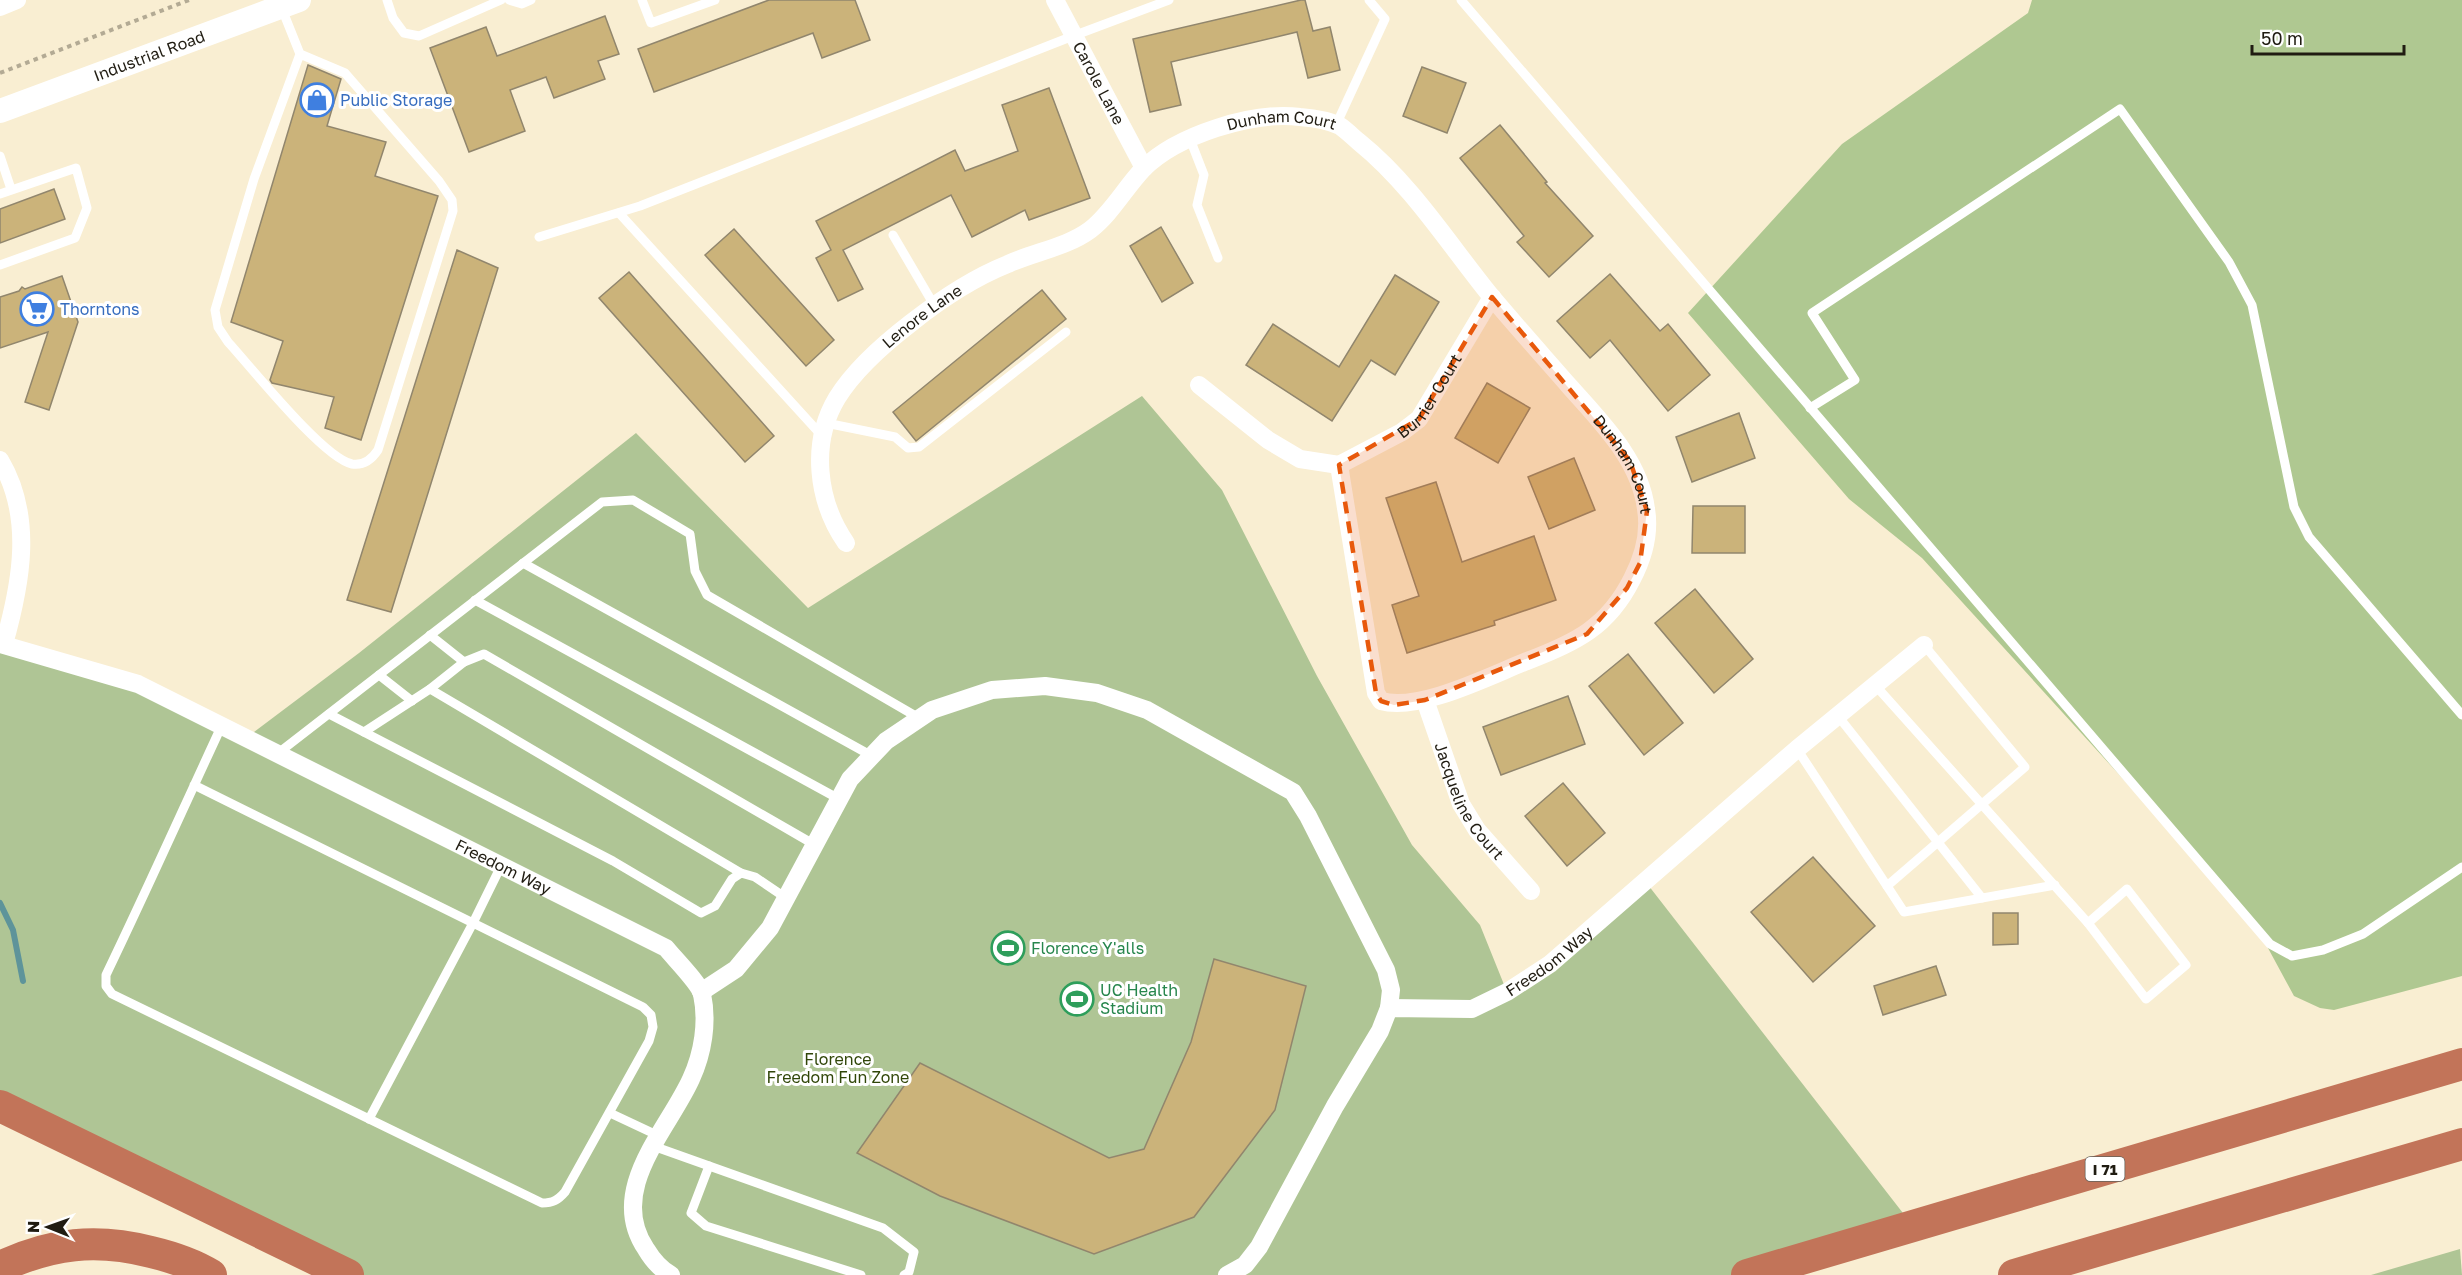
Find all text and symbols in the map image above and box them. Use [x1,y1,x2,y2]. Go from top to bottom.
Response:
scale bar [2252,18,2404,56]
street label: Industrial Road [91,26,208,85]
text: 50 m [2261,27,2303,49]
street label: Carole Lane [1069,38,1129,128]
shop icon: Public Storage [299,82,335,118]
place label: Public Storage [340,90,452,110]
street label: Dunham Court [1224,106,1339,135]
street label: Lenore Lane [878,280,965,352]
supermarket icon: Thorntons [19,291,55,327]
place label: Thorntons [60,299,140,319]
street label: Burrier Court [1393,350,1466,442]
street label: Dunham Court [1589,410,1657,515]
street label: Jacqueline Court [1430,740,1508,864]
street label: Freedom Way [452,834,554,899]
street label: Freedom Way [1502,922,1597,1000]
sports icon: Florence Y'alls [990,930,1026,966]
place label: Florence Y'alls [1031,938,1144,958]
place label: UC Health Stadium [1100,980,1178,1018]
sports icon: UC Health Stadium [1059,981,1095,1017]
park label: Florence Freedom Fun Zone [767,1049,909,1087]
road number: I 71 [2086,1157,2124,1181]
north arrow [18,1197,78,1257]
text: N [23,1220,43,1233]

